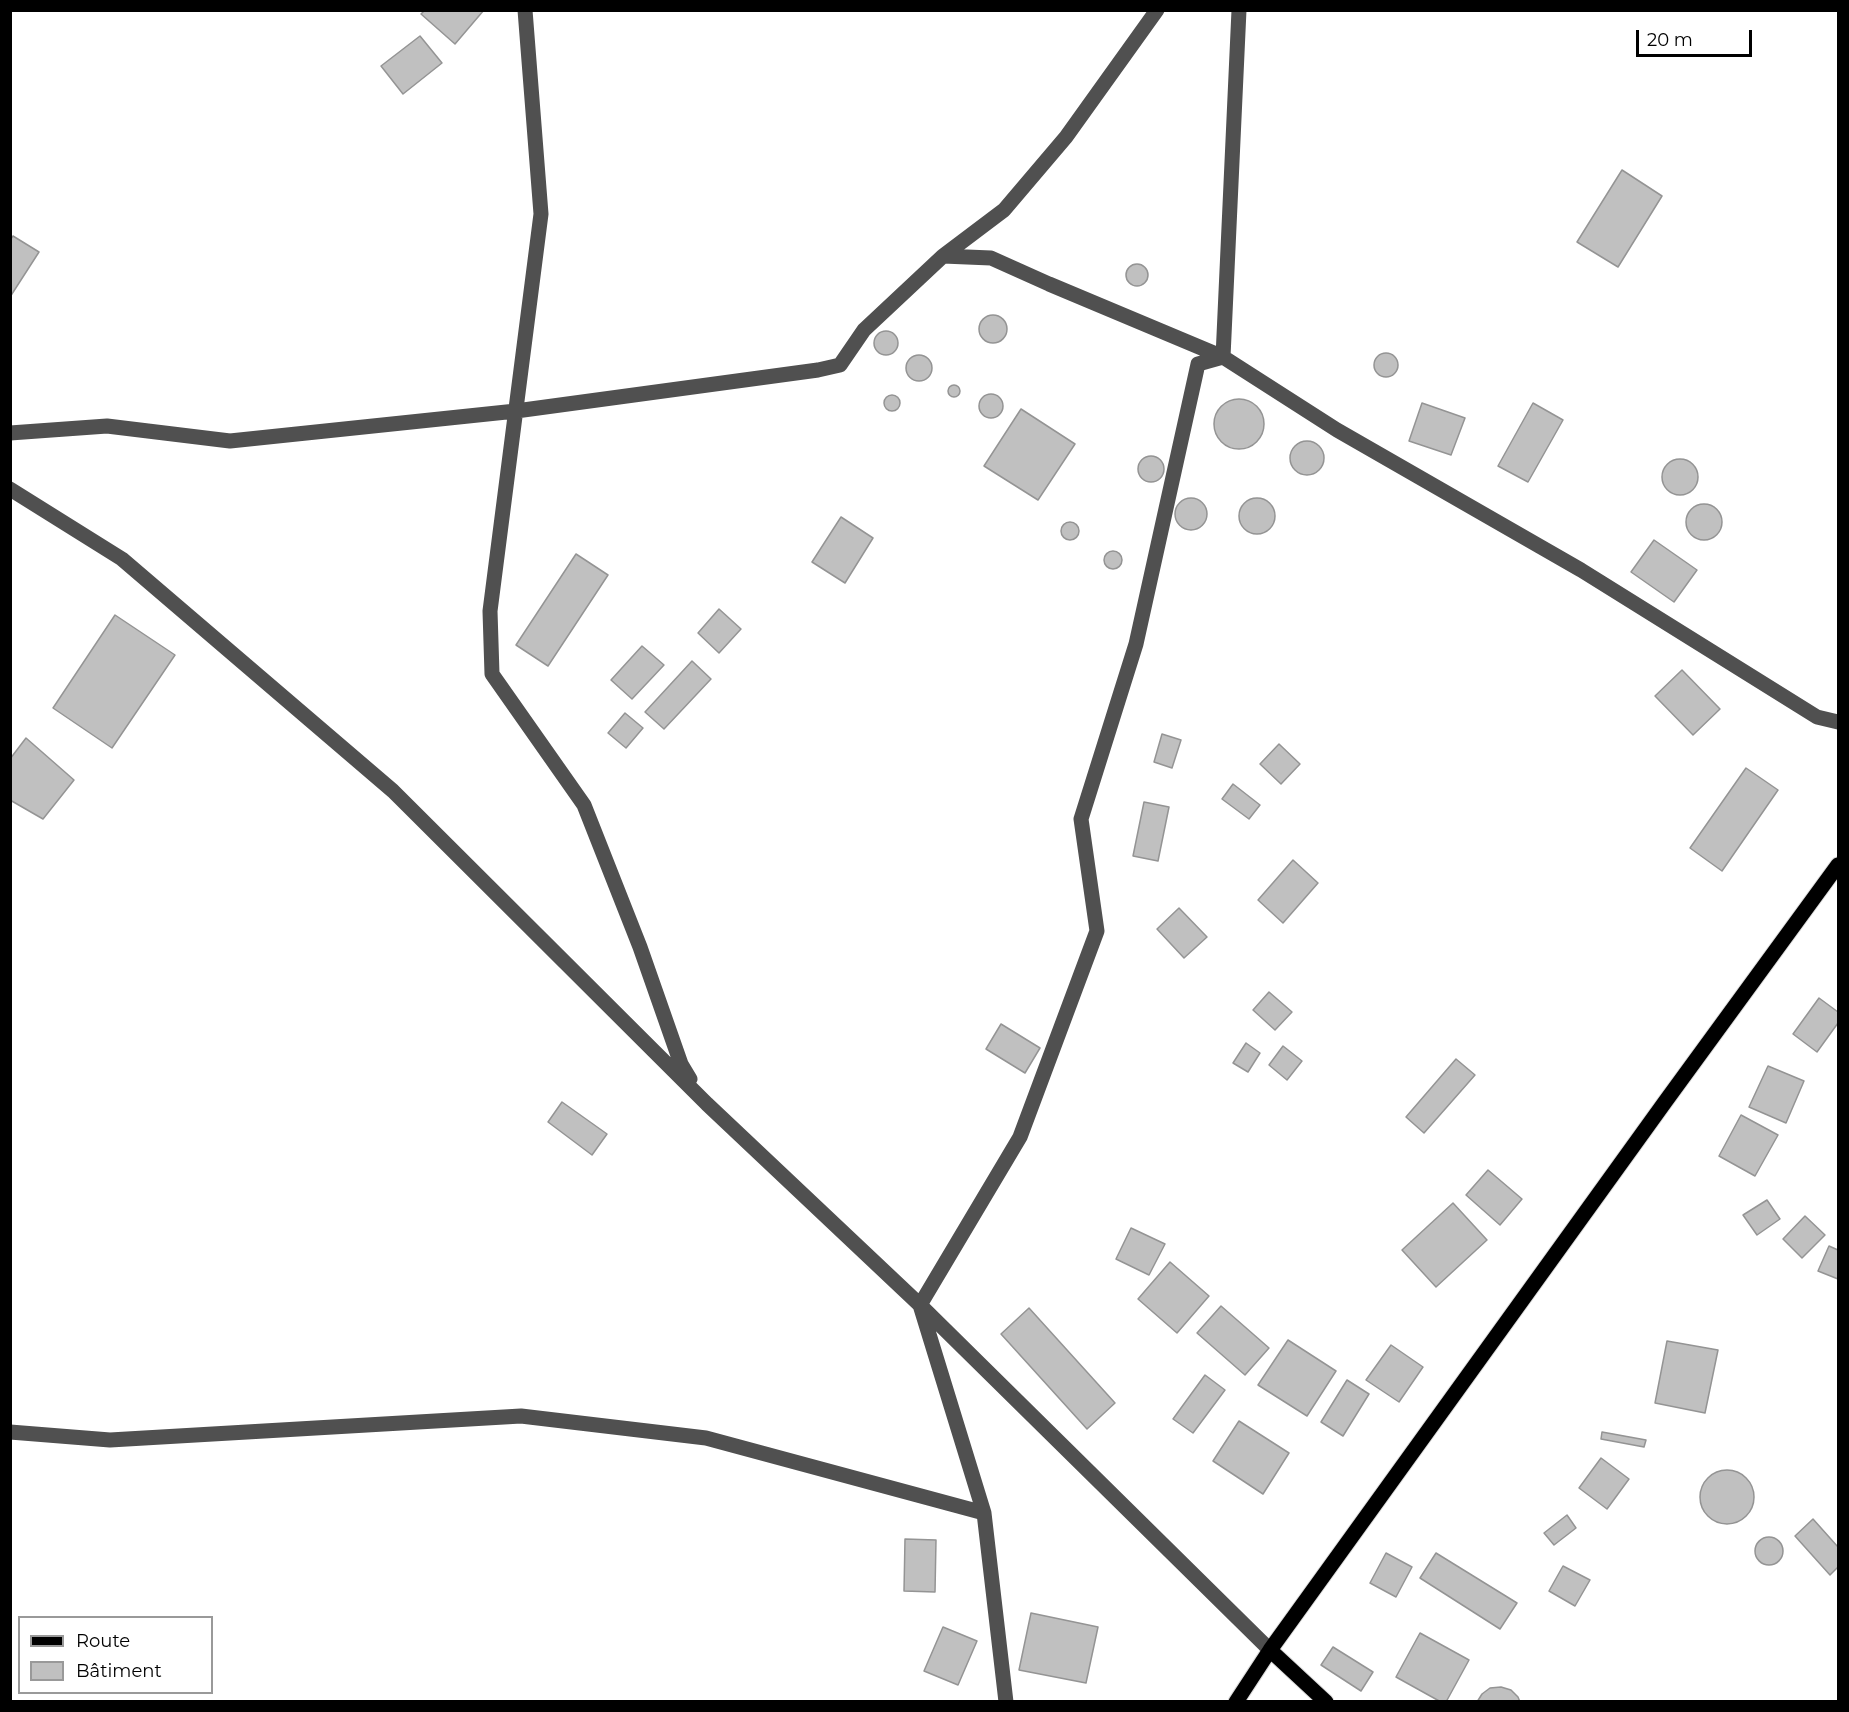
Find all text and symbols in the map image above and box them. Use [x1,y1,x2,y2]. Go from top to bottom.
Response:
scale bar [1639,18,1754,56]
text: 20 m [1647,29,1693,51]
legend [18,1616,213,1694]
text: Route [76,1630,130,1652]
text: Bâtiment [76,1660,162,1682]

